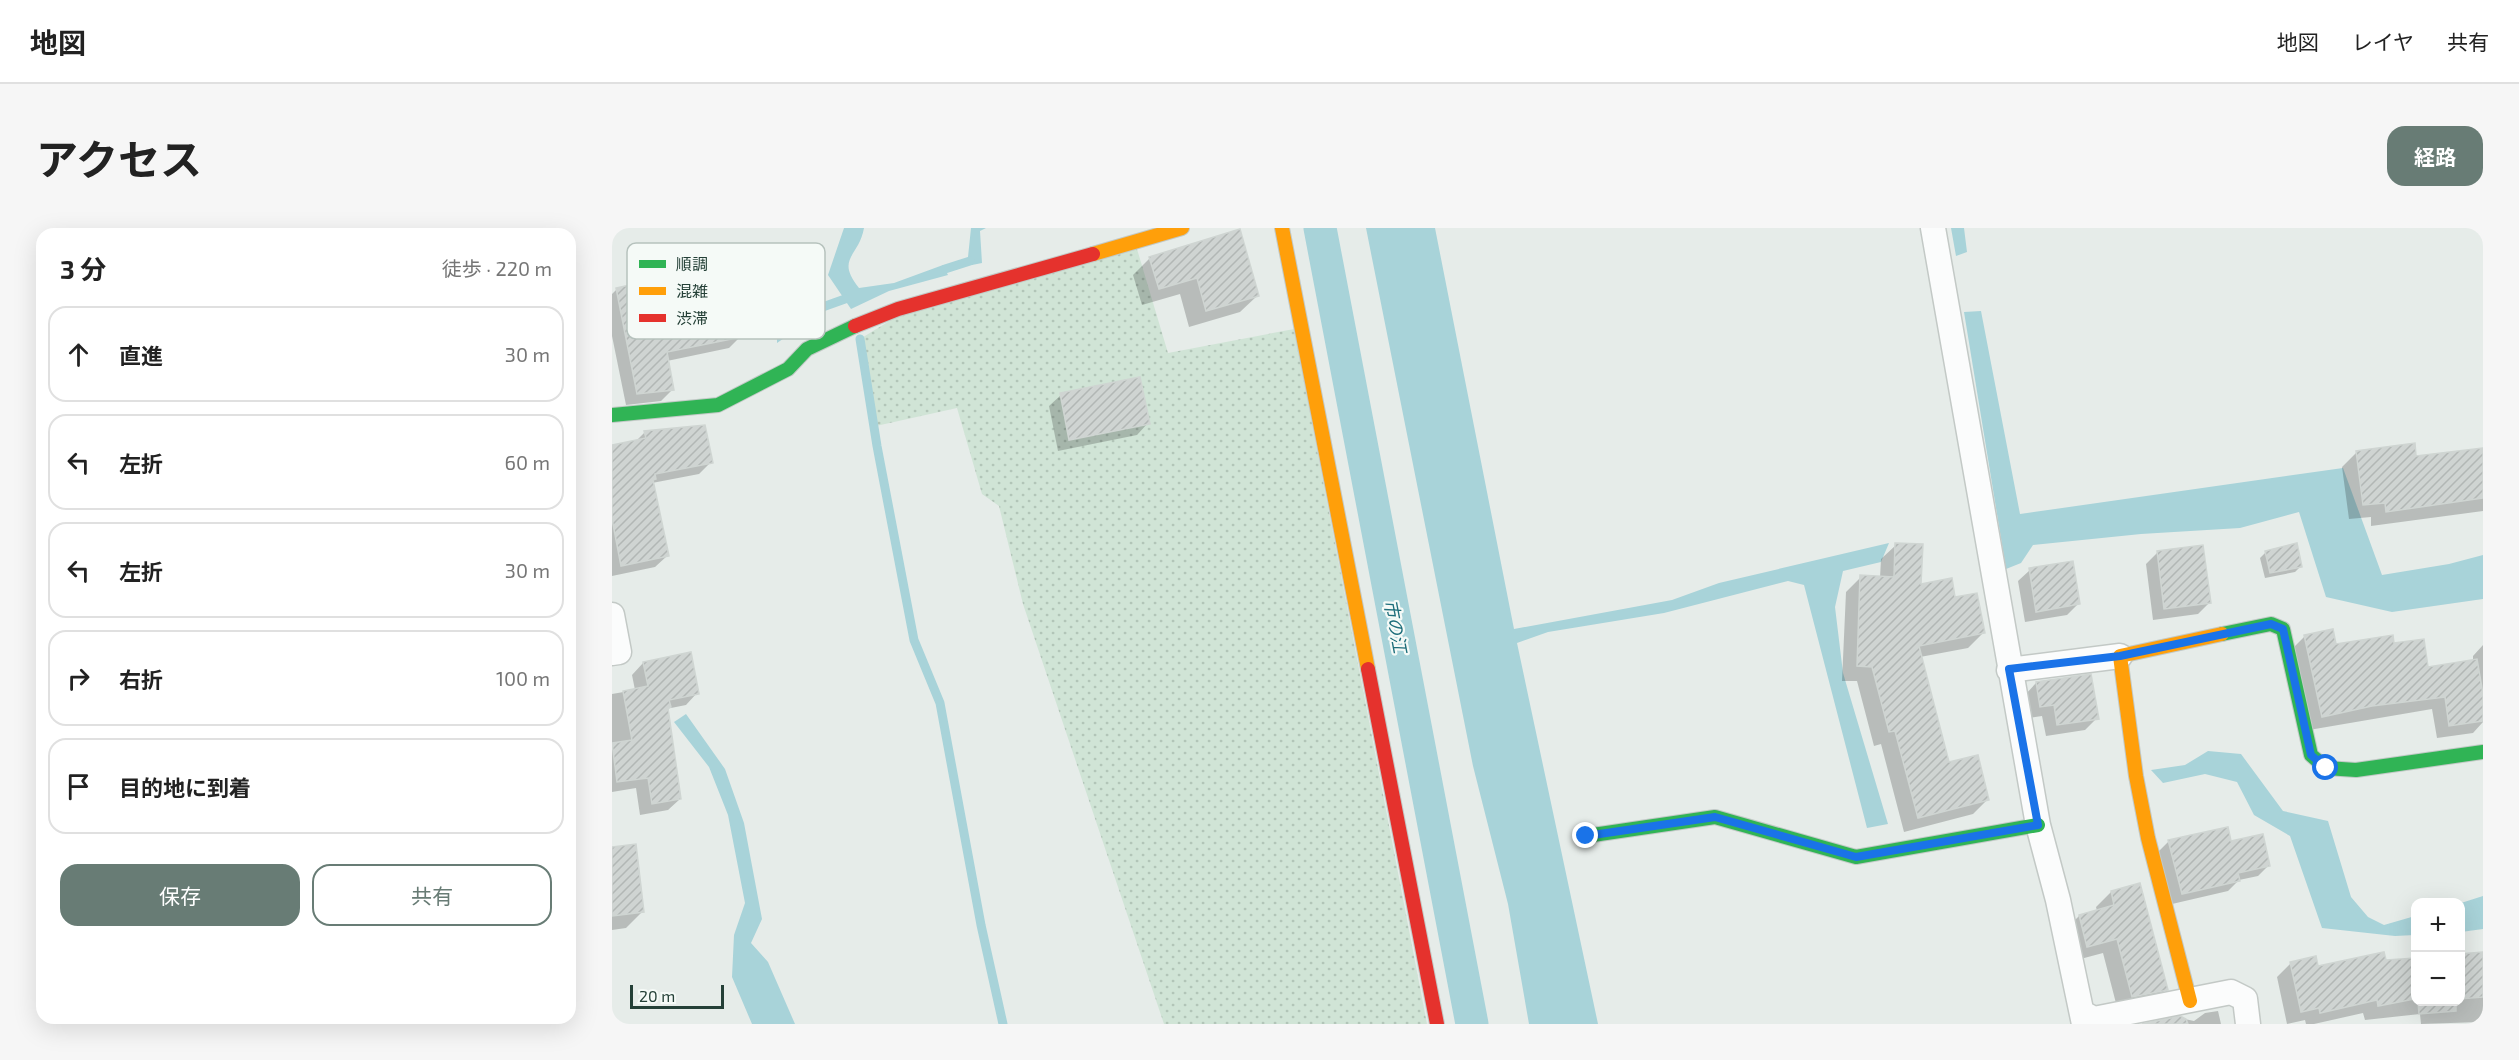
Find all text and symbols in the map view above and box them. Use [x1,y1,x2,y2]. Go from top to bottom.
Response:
text: 地図 [30,25,86,59]
text: 地図 [2277,29,2319,54]
text: レイヤ [2352,29,2414,54]
text: 共有 [2447,29,2489,54]
button: 経路 [2387,126,2483,186]
text: アクセス [36,133,202,183]
legend [627,243,825,339]
text: 3 分 [60,253,106,284]
text: 順調 [676,254,708,273]
text: 徒歩 · 220 m [442,256,552,280]
text: 混雑 [676,281,708,300]
text: 渋滞 [676,308,708,327]
icon: ahead [62,338,95,371]
text: 直進 [119,342,163,368]
text: 30 m [505,342,550,366]
icon: left [62,446,95,479]
text: 左折 [119,450,163,476]
text: 60 m [505,450,550,474]
icon: left [62,554,95,587]
text: 左折 [119,558,163,584]
text: 30 m [505,558,550,582]
water label: 市の江 [1380,597,1412,657]
icon: right [62,662,95,695]
text: 右折 [119,666,163,692]
text: 100 m [496,666,550,690]
route start [2312,754,2338,780]
icon: arrive [62,770,95,803]
text: 目的地に到着 [119,774,251,800]
route end [1572,822,1598,848]
button: 保存 [60,864,300,926]
button: 共有 [312,864,552,926]
map controls [2411,898,2465,1006]
button: + [2411,898,2465,952]
button: − [2411,952,2465,1006]
scale bar [630,982,724,1010]
text: 20 m [639,986,675,1005]

